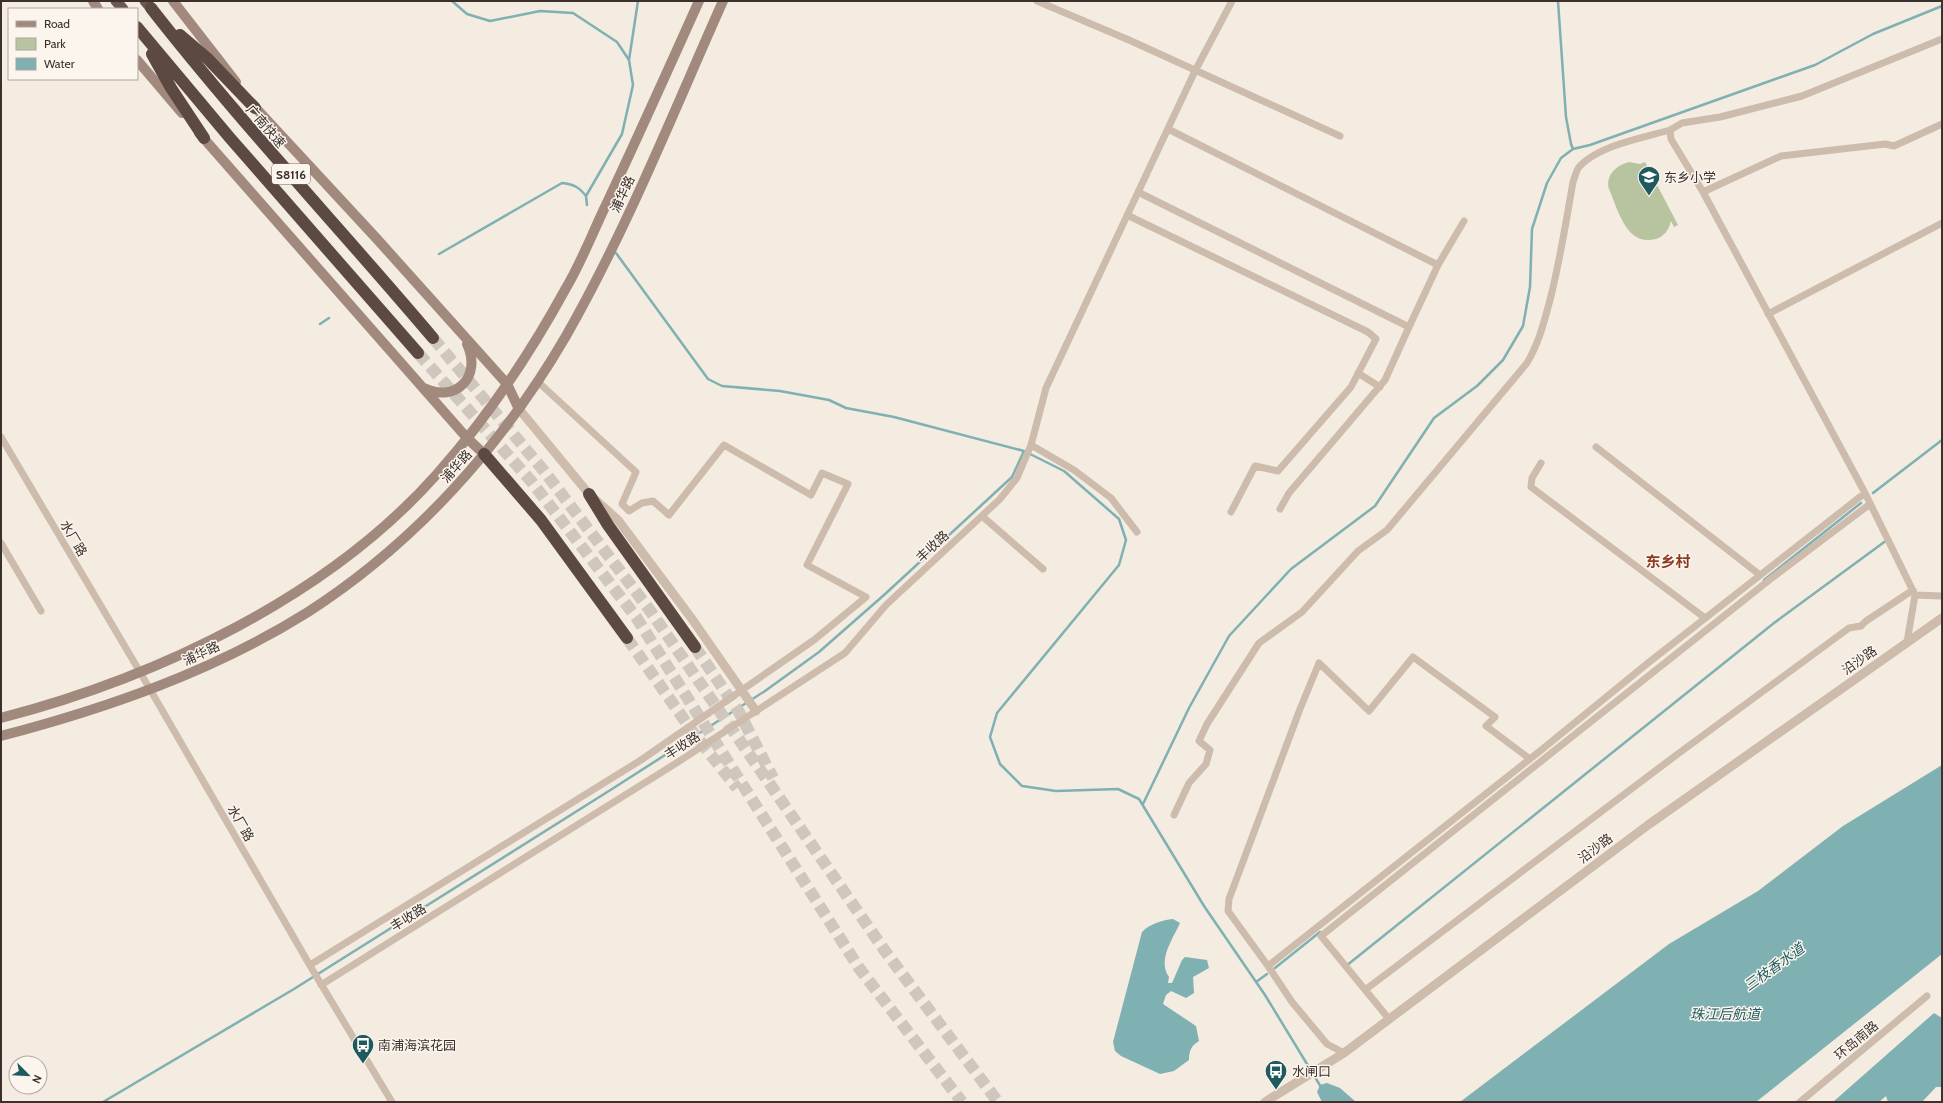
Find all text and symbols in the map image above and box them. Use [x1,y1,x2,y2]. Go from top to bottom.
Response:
legend [8,8,138,80]
text: Road [44,16,70,31]
text: Park [44,36,66,51]
text: Water [44,56,75,71]
street label: 广南快速 [243,101,289,151]
road number: S8116 [272,164,310,184]
school or university icon: 东乡小学 [1636,164,1662,197]
place label: 东乡小学 [1664,169,1716,185]
street label: 浦华路 [607,173,637,215]
street label: 浦华路 [437,446,475,486]
street label: 水厂路 [57,517,91,559]
street label: 丰收路 [912,527,952,565]
district label: 东乡村 [1645,553,1691,571]
street label: 浦华路 [180,638,222,668]
street label: 沿沙路 [1838,642,1880,678]
street label: 丰收路 [661,728,703,762]
street label: 水厂路 [224,802,258,844]
street label: 沿沙路 [1575,830,1615,866]
street label: 丰收路 [387,900,429,934]
water label: 三枝香水道 [1740,938,1809,995]
water label: 珠江后航道 [1690,1005,1762,1023]
street label: 环岛南路 [1831,1017,1881,1063]
bus stop icon: 南浦海滨花园 [350,1032,376,1065]
place label: 南浦海滨花园 [378,1037,456,1053]
north arrow [8,1055,48,1095]
bus stop icon: 水闸口 [1263,1058,1289,1091]
place label: 水闸口 [1292,1063,1331,1079]
text: N [29,1073,45,1085]

